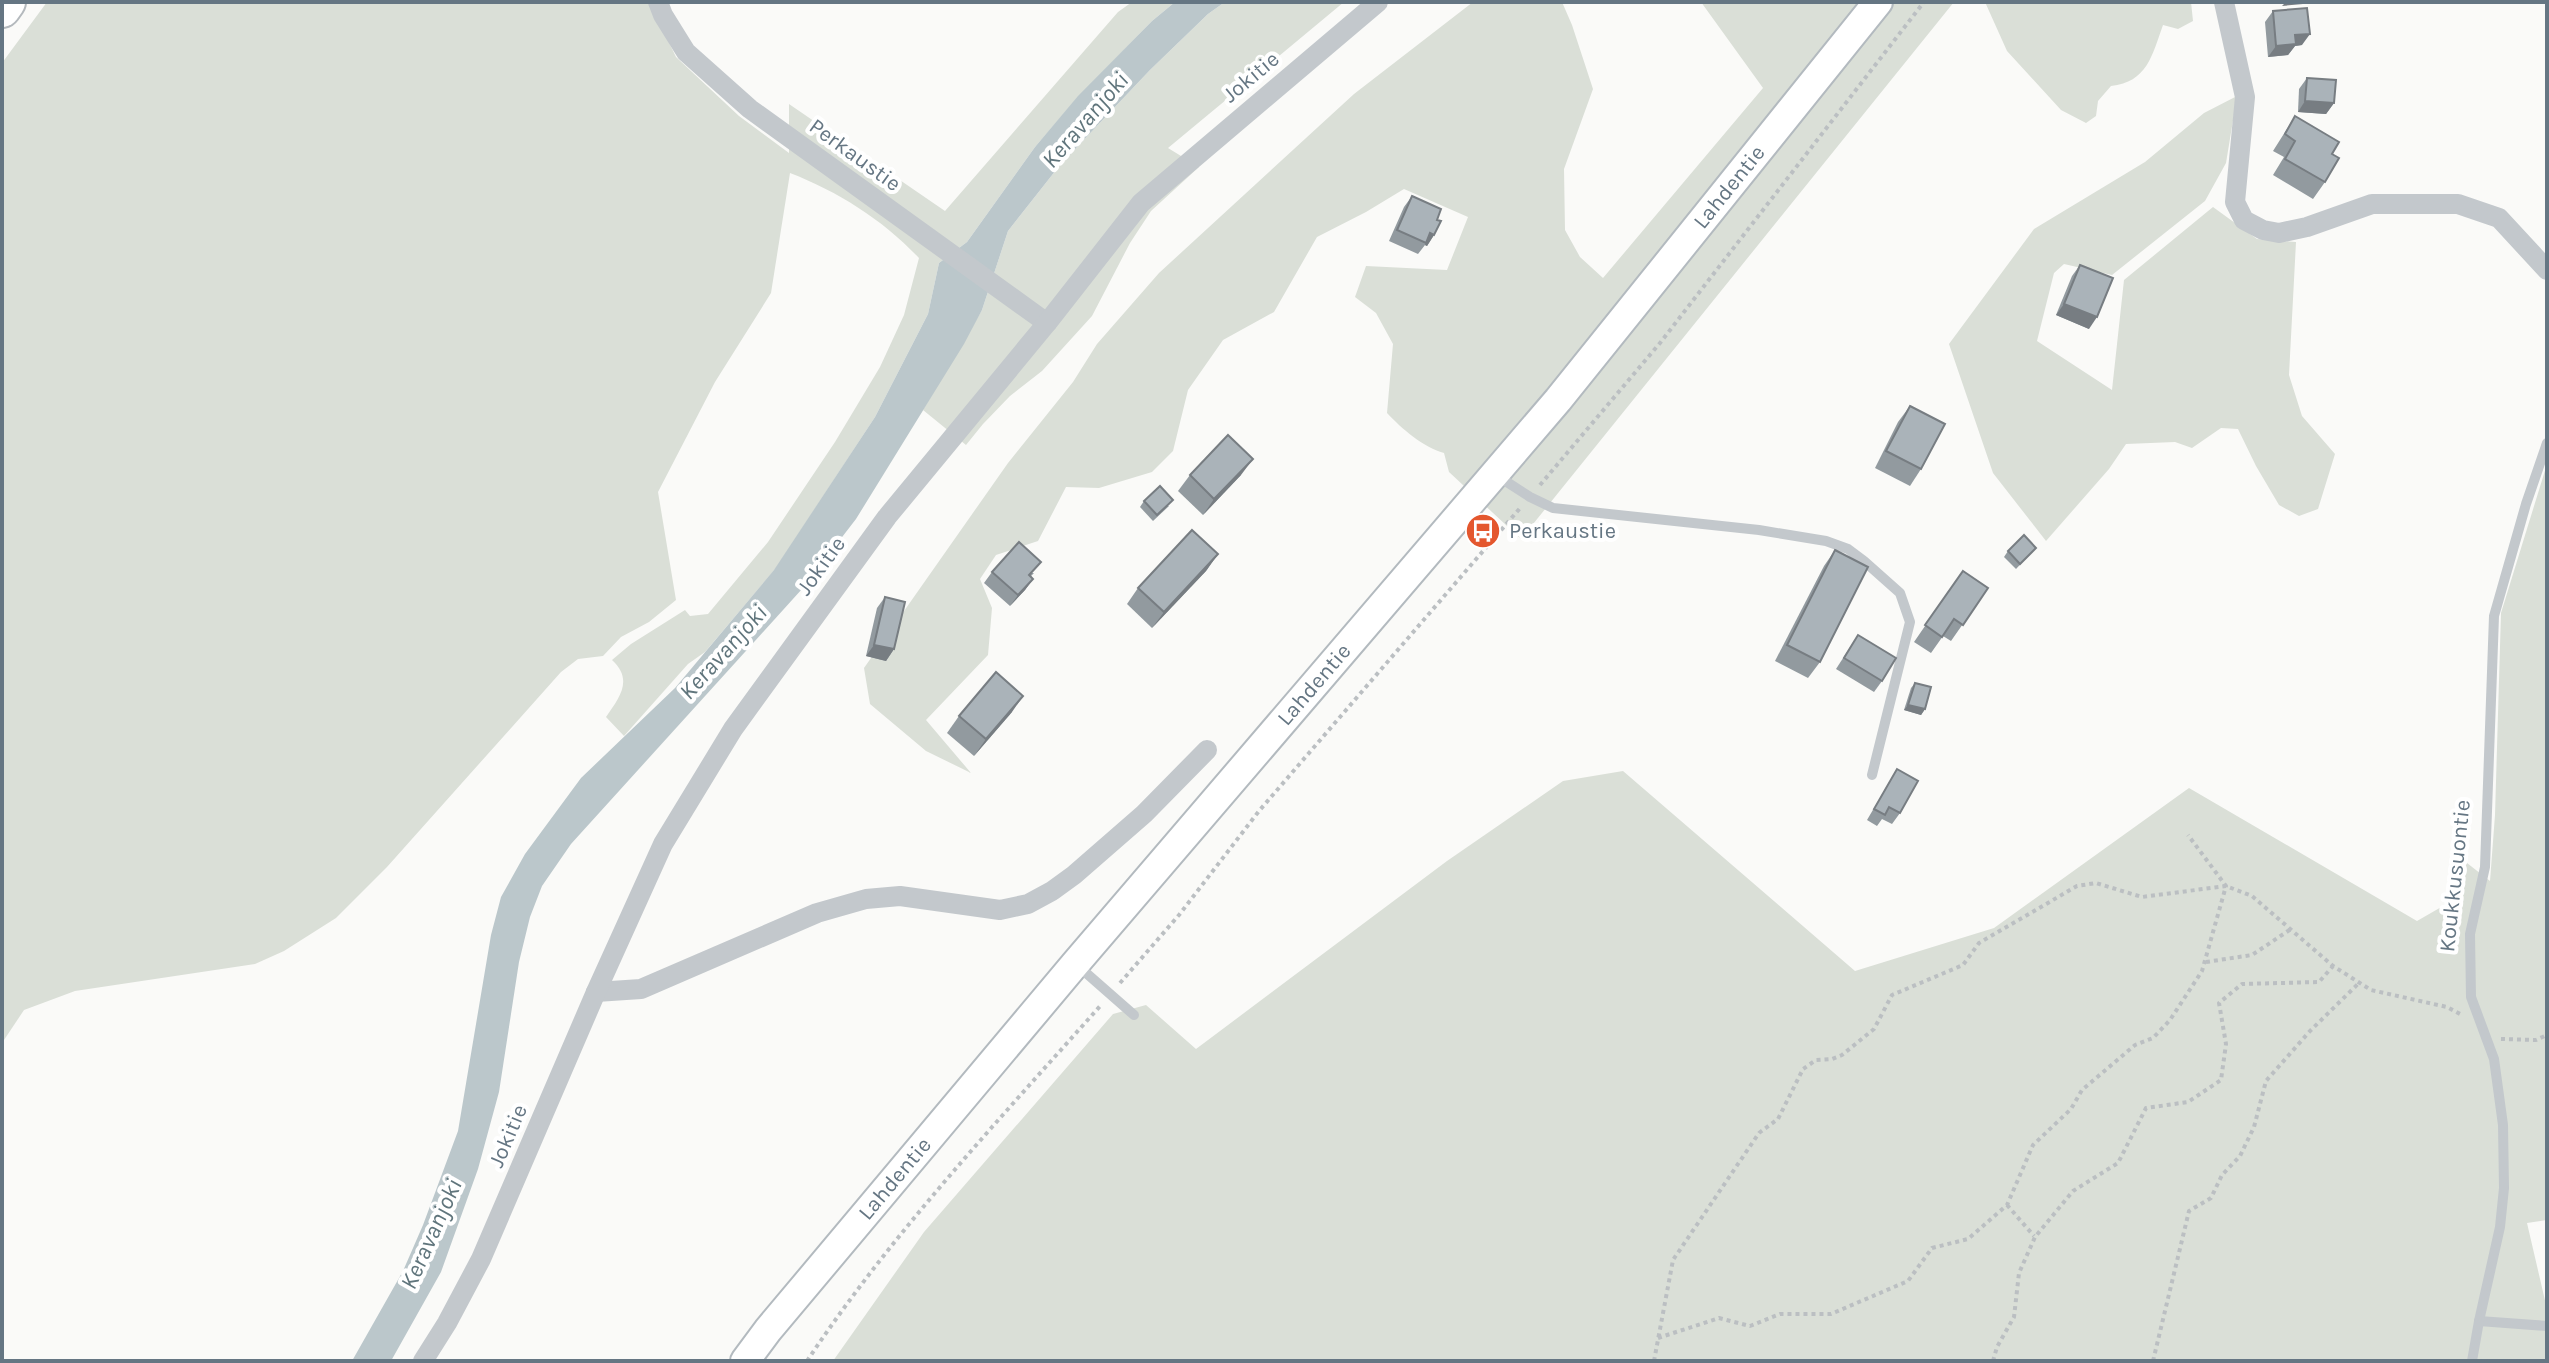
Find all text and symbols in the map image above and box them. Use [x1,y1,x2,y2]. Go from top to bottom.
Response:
street label: Jokitie [1217,46,1285,108]
water label: Keravanjoki [1036,66,1134,174]
street label: Perkaustie [804,113,906,197]
street label: Lahdentie [1688,140,1770,234]
bus stop icon: Perkaustie [1464,512,1502,550]
place label: Perkaustie [1509,518,1616,544]
street label: Jokitie [791,532,851,600]
water label: Keravanjoki [673,599,773,705]
street label: Lahdentie [1272,638,1356,731]
street label: Koukkusuontie [2434,798,2476,954]
street label: Jokitie [483,1101,533,1171]
street label: Lahdentie [853,1132,937,1225]
water label: Keravanjoki [394,1174,468,1294]

